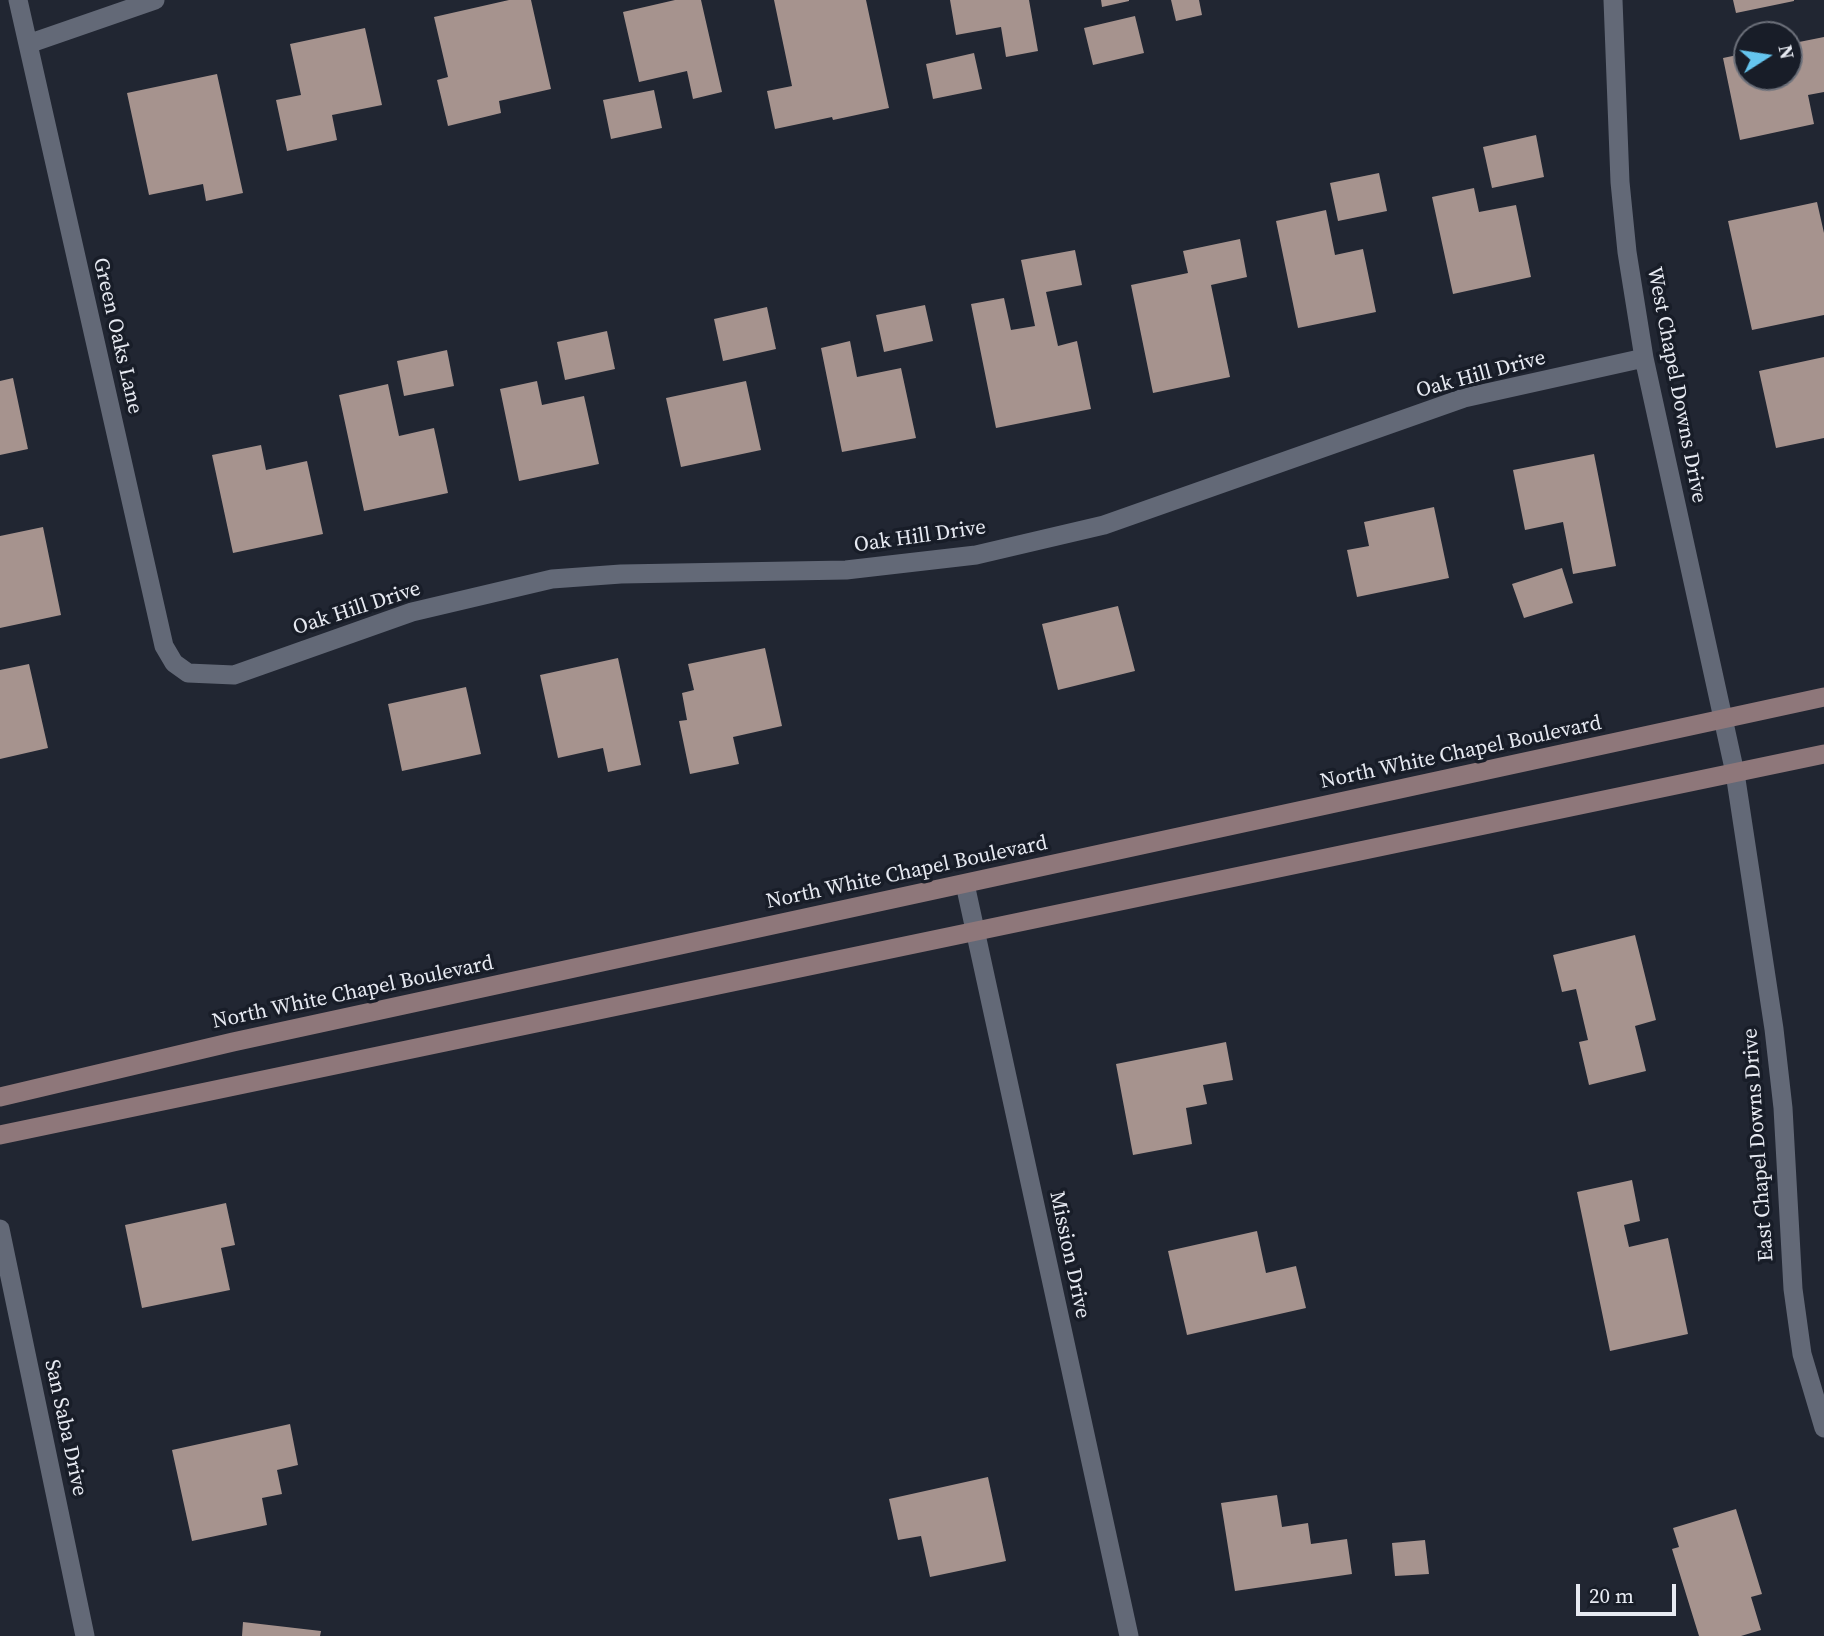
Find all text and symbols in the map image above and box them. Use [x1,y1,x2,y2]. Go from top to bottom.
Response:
north arrow [1733,21,1803,91]
text: N [1772,43,1801,62]
street label: Green Oaks Lane [87,256,147,416]
street label: West Chapel Downs Drive [1641,265,1711,505]
street label: Oak Hill Drive [1414,346,1548,404]
street label: Oak Hill Drive [853,515,987,559]
street label: Oak Hill Drive [290,577,424,641]
street label: North White Chapel Boulevard [1318,711,1604,795]
street label: North White Chapel Boulevard [764,831,1050,915]
street label: North White Chapel Boulevard [210,951,496,1035]
street label: East Chapel Downs Drive [1738,1027,1780,1263]
street label: Mission Drive [1043,1189,1095,1321]
street label: San Saba Drive [38,1358,92,1498]
scale bar [1579,1570,1679,1614]
text: 20 m [1589,1581,1634,1610]

